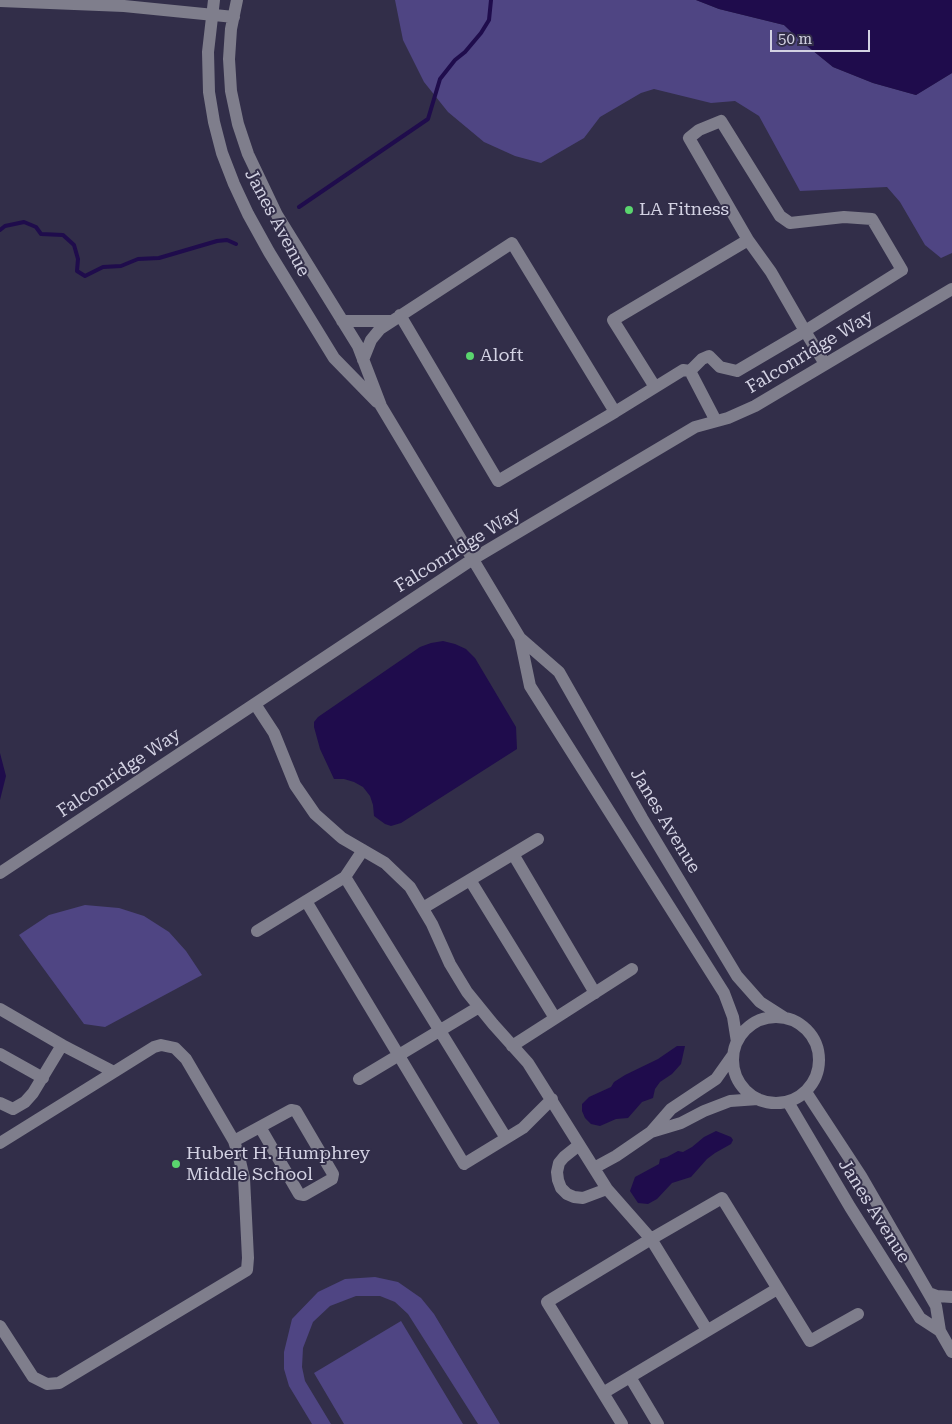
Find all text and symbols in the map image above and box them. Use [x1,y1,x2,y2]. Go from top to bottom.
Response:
scale bar [772,20,872,52]
text: 50 m [778,30,812,48]
street label: Janes Avenue [240,166,314,280]
place label: LA Fitness [639,199,729,221]
marker: LA Fitness [623,204,635,216]
street label: Falconridge Way [743,306,877,398]
place label: Aloft [480,345,523,367]
marker: Aloft [464,350,476,362]
street label: Falconridge Way [391,503,525,597]
street label: Falconridge Way [53,724,185,822]
street label: Janes Avenue [625,765,705,877]
place label: Hubert H. Humphrey Middle School [186,1143,370,1186]
street label: Janes Avenue [833,1155,915,1267]
marker: Hubert H. Humphrey Middle School [170,1158,182,1170]

